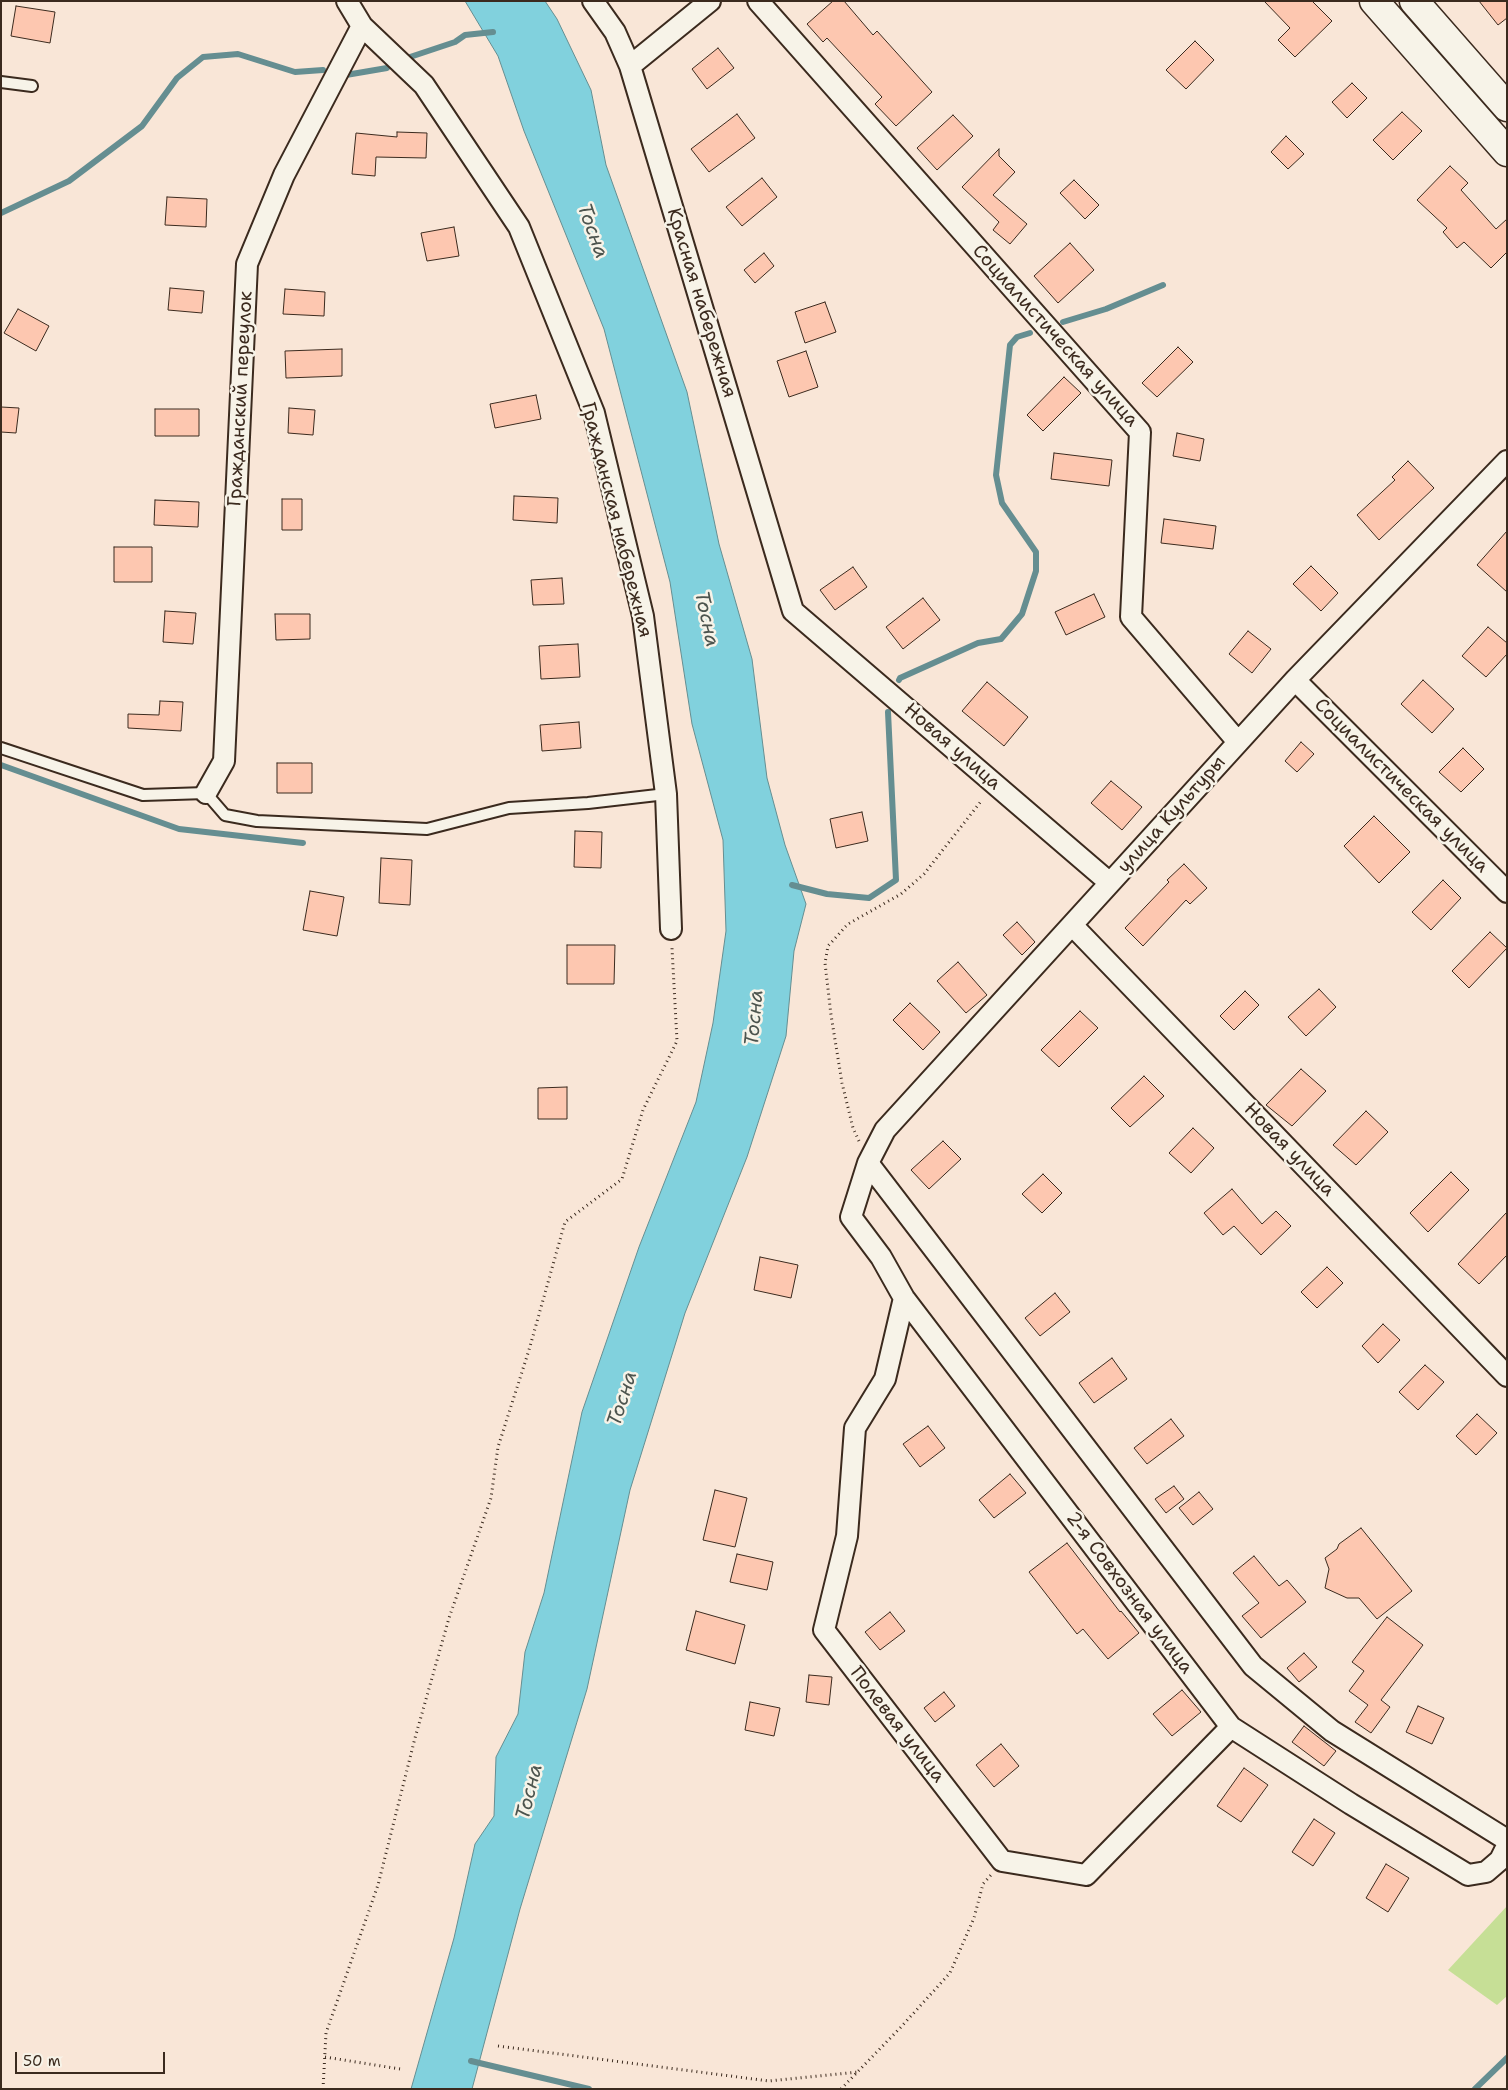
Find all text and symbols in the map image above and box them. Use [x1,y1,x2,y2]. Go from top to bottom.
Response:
water label: Тосна [571,200,613,262]
street label: Красная набережная [661,205,741,401]
street label: Социалистическая улица [967,240,1143,432]
street label: Гражданский переулок [224,291,258,507]
street label: Гражданская набережная [576,400,656,640]
water label: Тосна [688,589,724,649]
street label: Социалистическая улица [1309,694,1493,878]
street label: Новая улица [899,699,1005,795]
street label: улица Культуры [1113,752,1231,878]
water label: Тосна [741,989,769,1047]
street label: Новая улица [1239,1098,1339,1202]
water label: Тосна [603,1368,643,1430]
street label: 2-я Совхозная улица [1061,1507,1197,1679]
street label: Полевая улица [845,1662,949,1788]
water label: Тосна [512,1762,548,1822]
scale bar [18,2042,168,2074]
text: 50 m [23,2051,61,2071]

